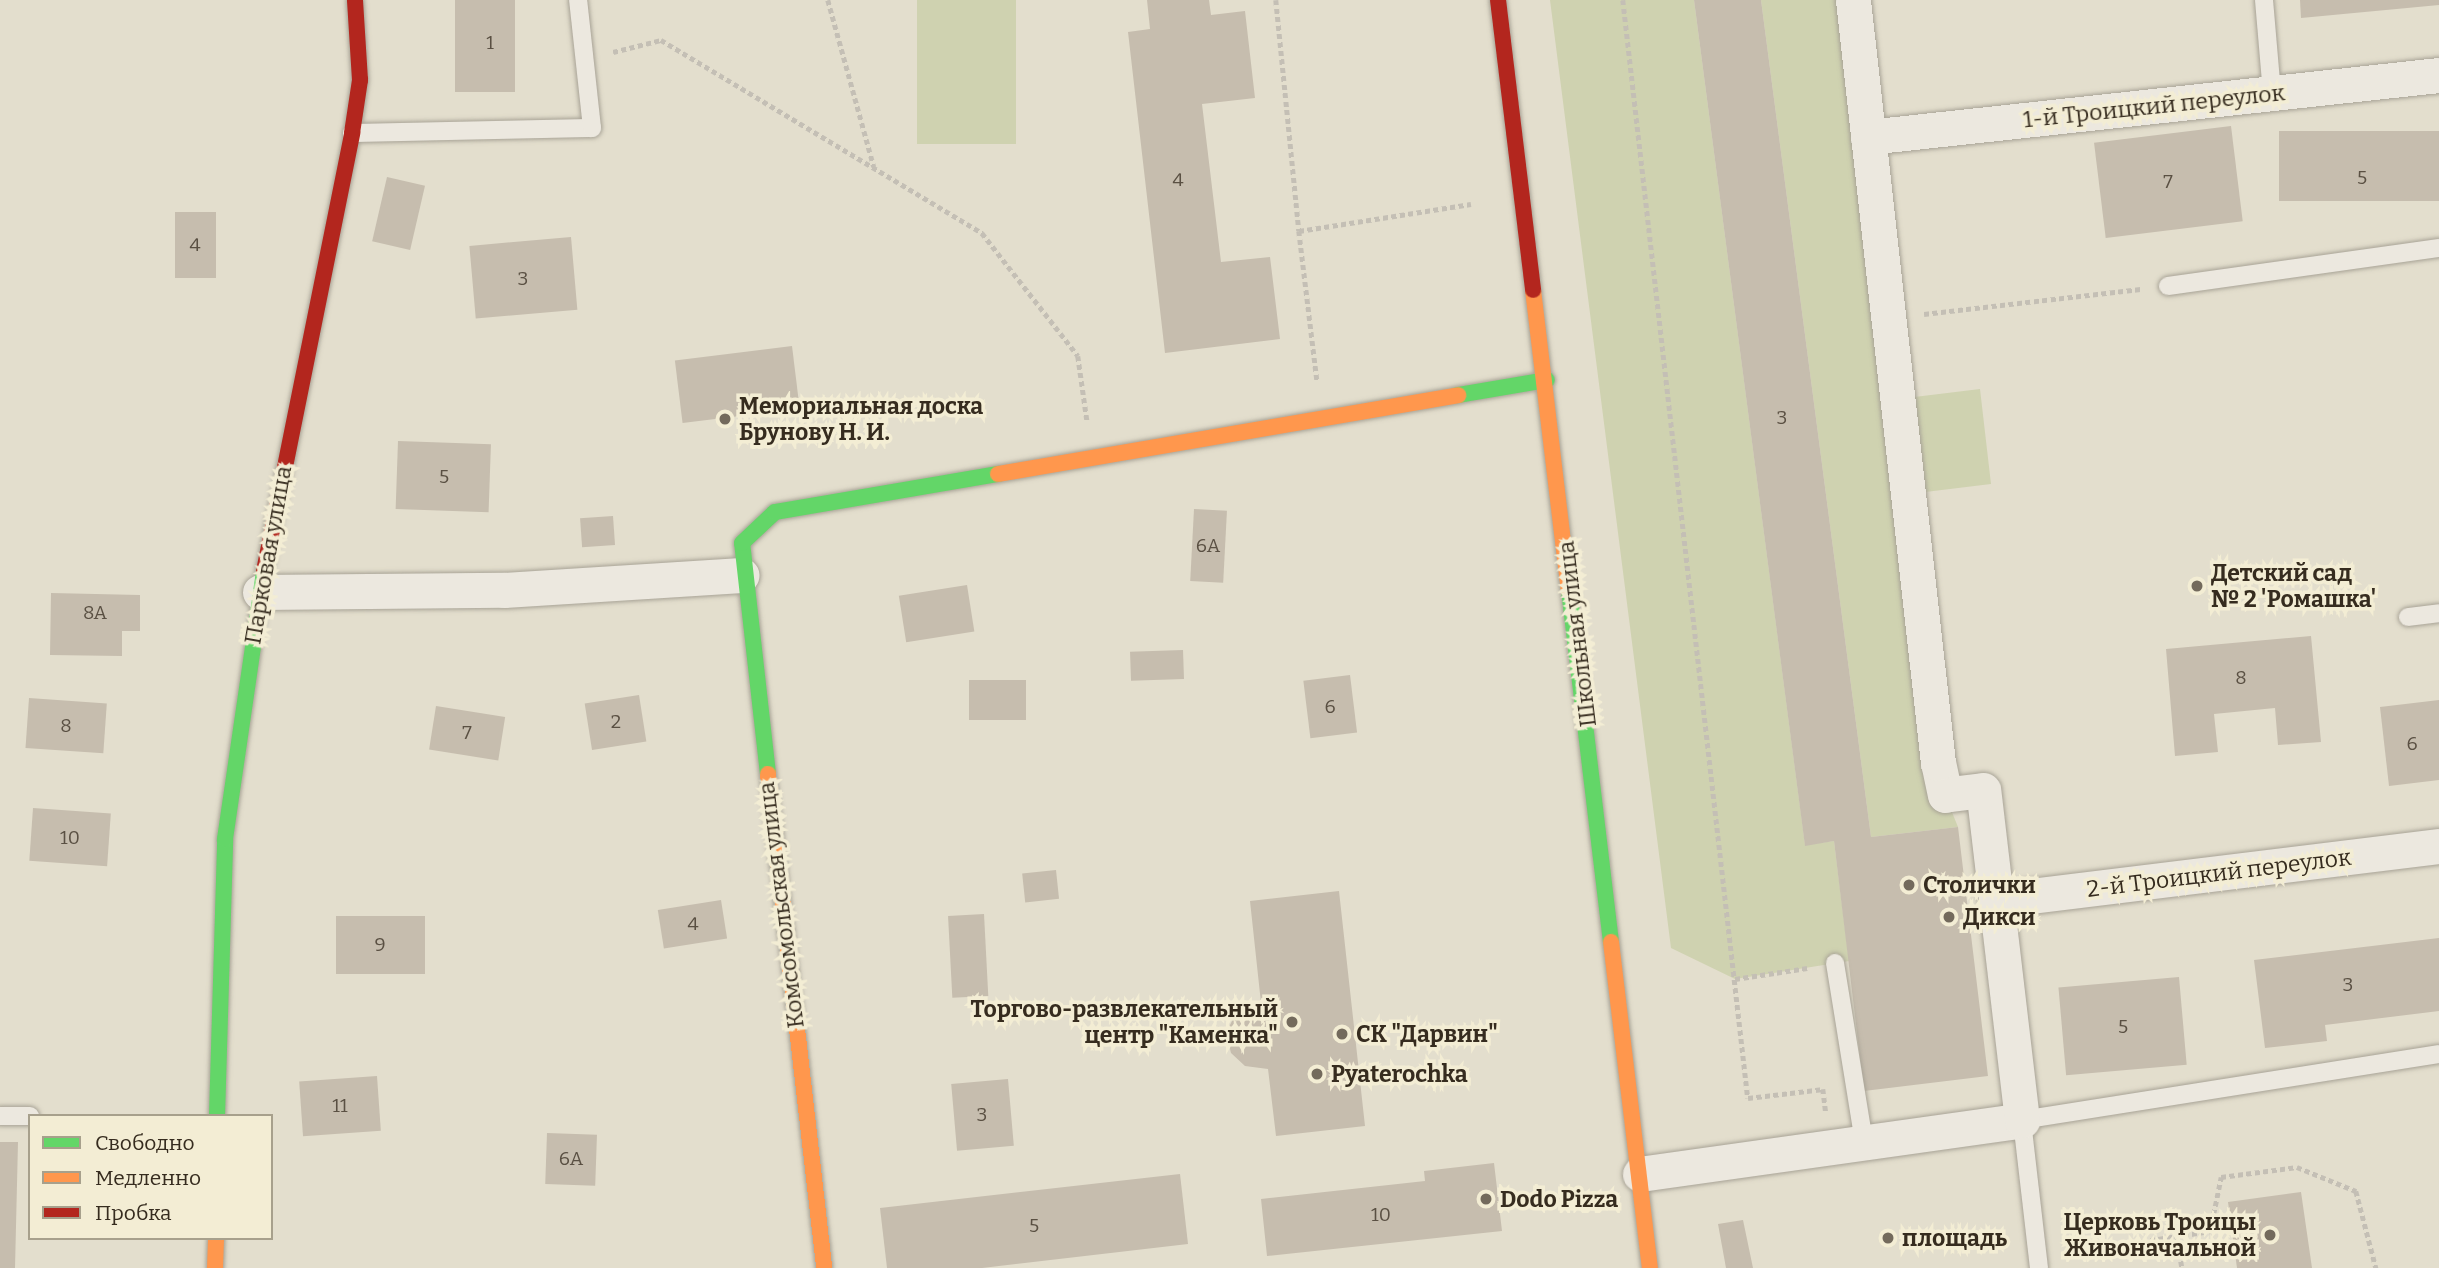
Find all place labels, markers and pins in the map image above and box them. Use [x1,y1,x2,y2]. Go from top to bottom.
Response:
place label: Мемориальная доска Брунову Н. И. [739,392,983,446]
marker: Мемориальная доска Брунову Н. И. [717,411,733,427]
place label: Детский сад № 2 'Ромашка' [2211,559,2376,613]
marker: Детский сад № 2 'Ромашка' [2189,578,2205,594]
place label: Столички [1923,871,2036,899]
marker: Столички [1901,877,1917,893]
place label: Дикси [1963,903,2036,931]
marker: Дикси [1941,909,1957,925]
place label: Торгово-развлекательный центр "Каменка" [970,995,1278,1049]
marker: Торгово-развлекательный центр "Каменка" [1284,1014,1300,1030]
place label: СК "Дарвин" [1356,1020,1498,1048]
marker: СК "Дарвин" [1334,1026,1350,1042]
place label: Pyaterochka [1331,1060,1468,1088]
marker: Pyaterochka [1309,1066,1325,1082]
place label: Dodo Pizza [1500,1185,1618,1213]
marker: Dodo Pizza [1478,1191,1494,1207]
place label: Церковь Троицы Живоначальной [2064,1208,2256,1262]
place label: площадь [1902,1224,2007,1252]
marker: Церковь Троицы Живоначальной [2262,1227,2278,1243]
marker: площадь [1880,1230,1896,1246]

